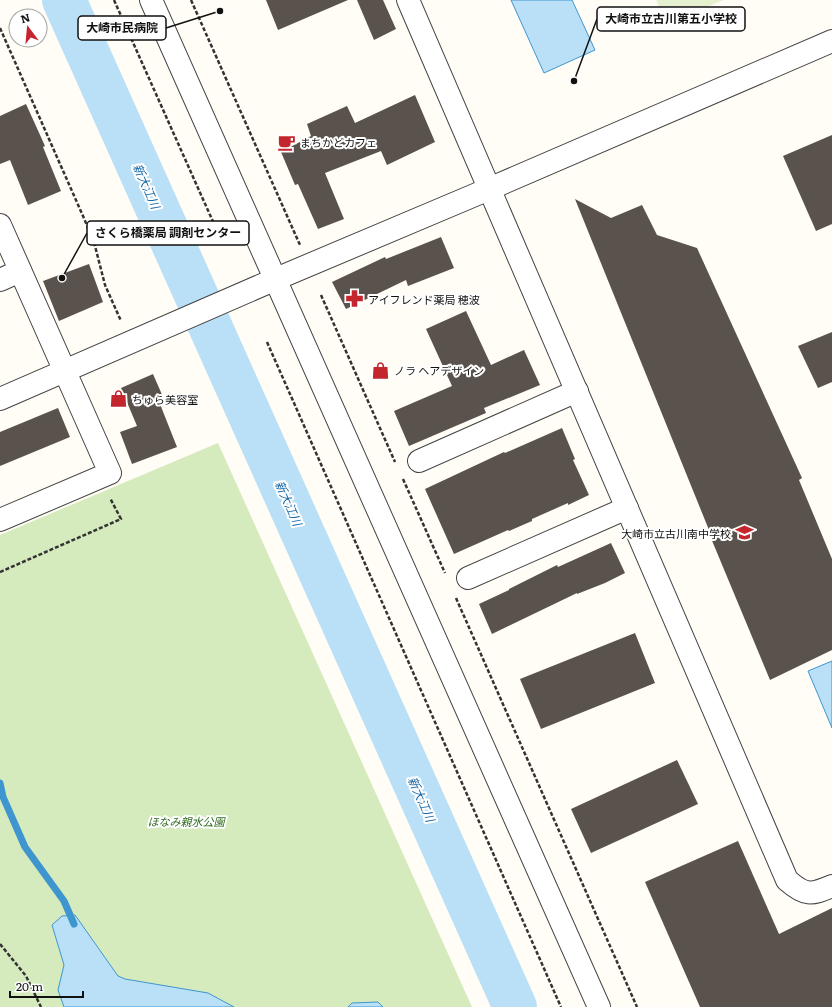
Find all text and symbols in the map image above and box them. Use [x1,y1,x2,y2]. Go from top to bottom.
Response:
callout: 大崎市立古川第五小学校 [597,7,745,31]
north arrow [8,8,48,48]
text: N [18,8,32,26]
text: 大崎市立古川第五小学校 [605,9,737,27]
callout: 大崎市民病院 [78,16,166,40]
text: 大崎市民病院 [86,18,158,36]
cafe icon: まちかどカフェ [277,132,297,152]
place label: まちかどカフェ [300,134,377,150]
water label: 新大江川 [129,160,166,213]
callout: さくら橋薬局 調剤センター [87,221,249,245]
text: さくら橋薬局 調剤センター [95,223,241,241]
pharmacy icon: アイフレンド薬局 穂波 [345,289,365,309]
place label: アイフレンド薬局 穂波 [368,291,480,307]
shop icon: ノラ ヘアデザイン [371,360,391,380]
place label: ノラ ヘアデザイン [394,362,484,378]
shop icon: ちゅら美容室 [109,389,129,409]
place label: ちゅら美容室 [132,391,198,407]
water label: 新大江川 [271,477,308,530]
school or university icon: 大崎市立古川南中学校 [734,523,754,543]
place label: 大崎市立古川南中学校 [621,525,731,541]
water label: 新大江川 [404,773,441,826]
park label: ほなみ親水公園 [148,813,226,829]
scale bar [10,973,83,999]
text: 20 m [16,977,43,995]

